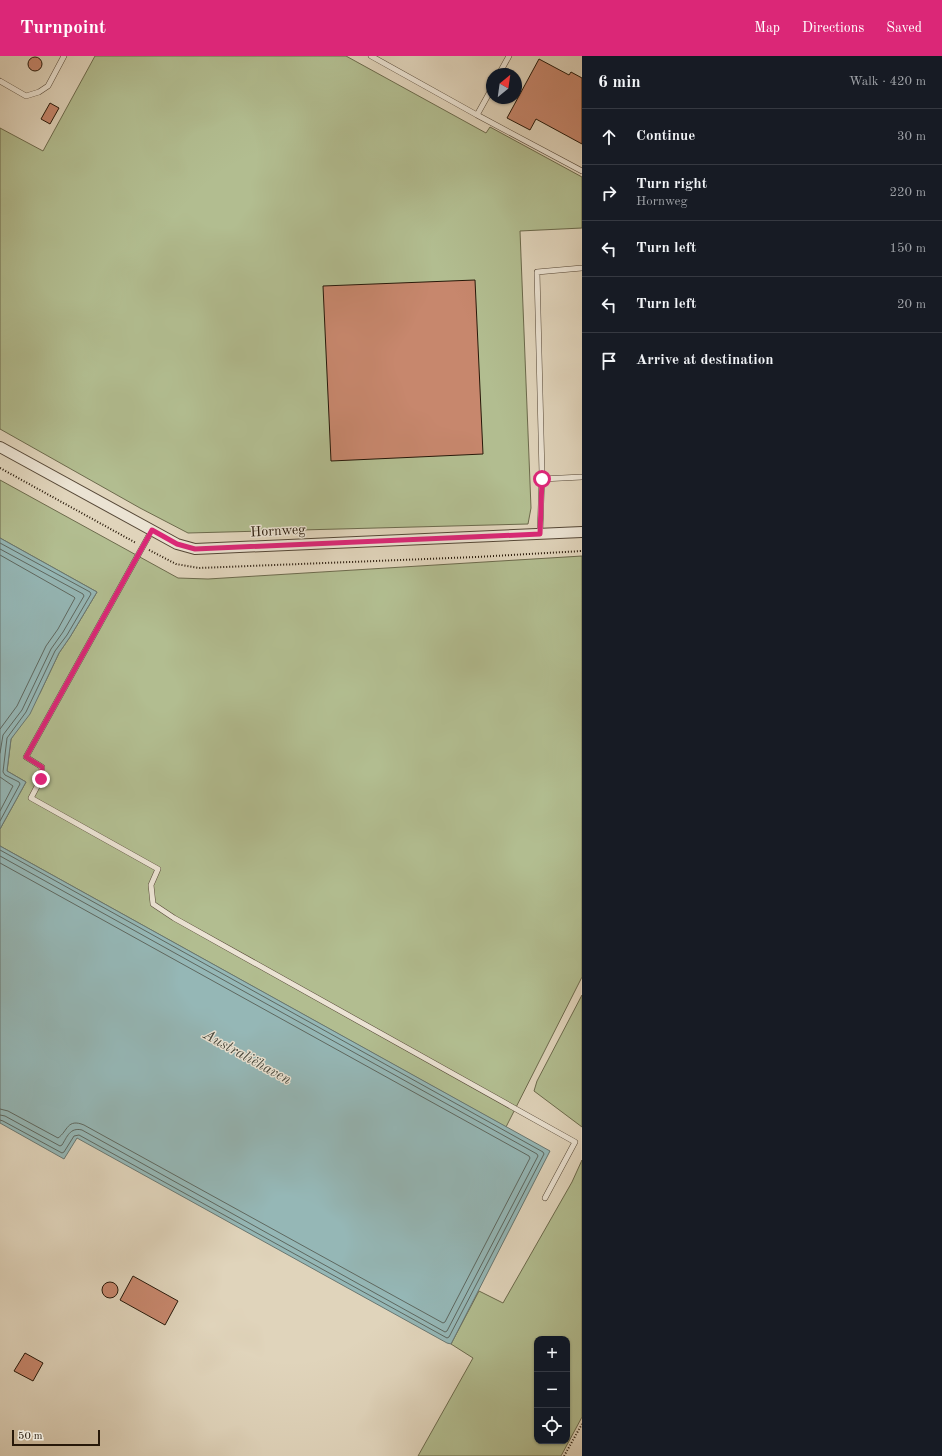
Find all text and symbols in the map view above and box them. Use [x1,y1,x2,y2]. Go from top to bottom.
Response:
text: Turnpoint [20,19,106,38]
text: Map [754,21,780,35]
text: Directions [802,21,864,35]
text: Saved [886,21,922,35]
north arrow [486,68,522,104]
text: 6 min [598,74,641,91]
text: Walk · 420 m [849,75,926,88]
icon: ahead [598,126,620,148]
text: Continue [636,129,695,144]
text: 30 m [897,130,926,143]
text: Turn right [636,177,707,192]
icon: right [598,182,620,204]
text: 220 m [889,186,926,199]
text: Hornweg [636,195,688,208]
icon: left [598,238,620,260]
text: Turn left [636,241,696,256]
text: 150 m [889,242,926,255]
icon: left [598,294,620,316]
text: Turn left [636,297,696,312]
text: 20 m [897,298,926,311]
icon: arrive [598,350,620,372]
text: Arrive at destination [636,353,774,368]
route start [533,470,551,488]
street label: Hornweg [250,523,307,539]
route end [32,770,50,788]
water label: Australiëhaven [200,1027,294,1088]
map controls [534,1336,570,1444]
button: + [534,1336,570,1372]
button: − [534,1372,570,1408]
button: locate [534,1408,570,1444]
scale bar [12,1428,100,1447]
text: 50 m [18,1431,43,1442]

